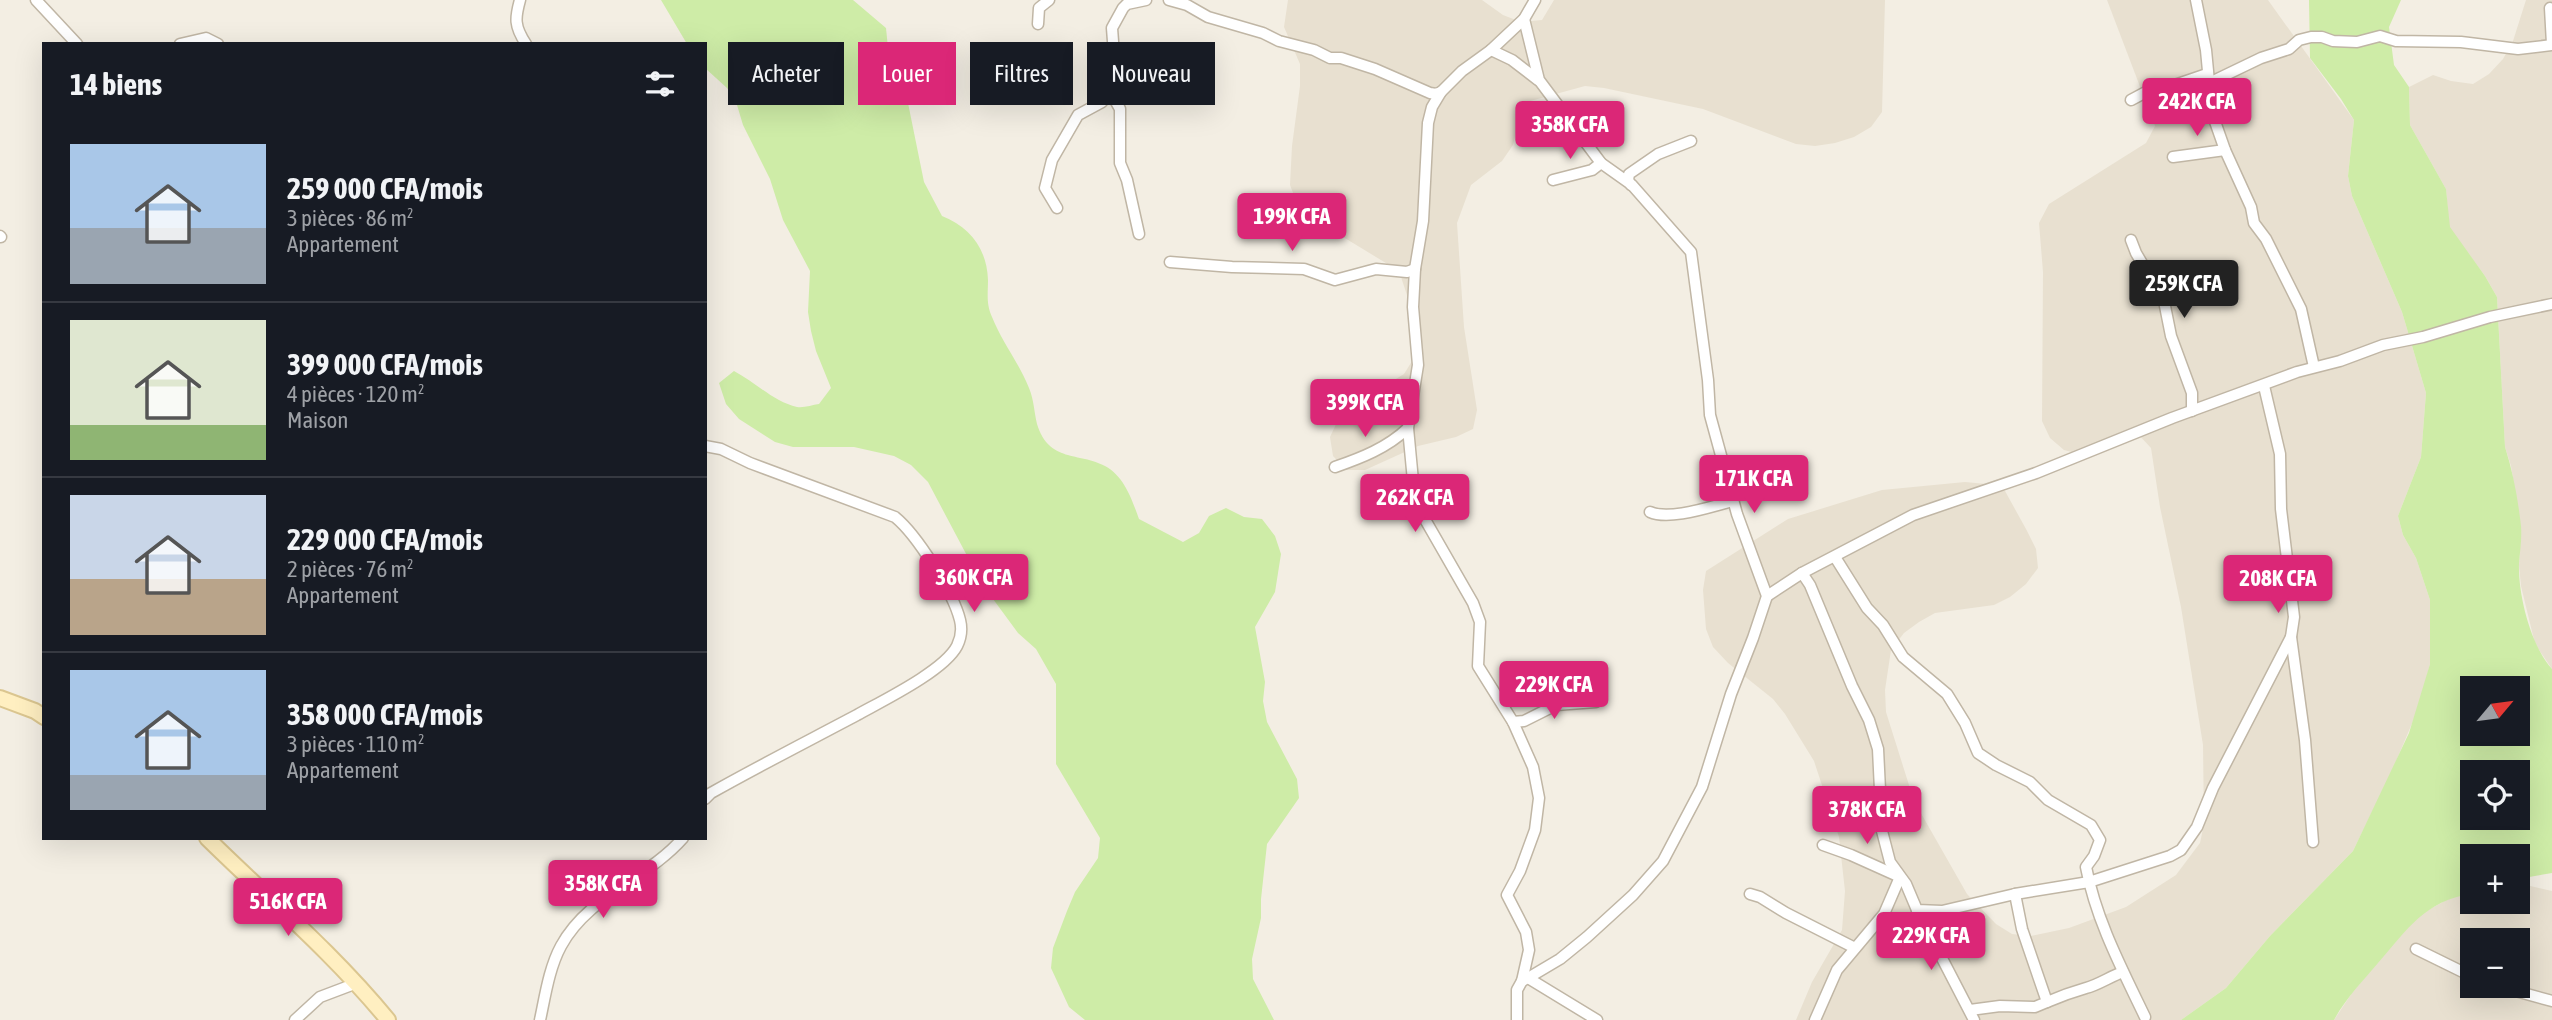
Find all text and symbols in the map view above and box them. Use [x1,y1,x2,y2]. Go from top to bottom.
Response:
chip: Acheter [728,42,844,105]
chip: Louer [858,42,956,105]
chip: Filtres [970,42,1073,105]
chip: Nouveau [1087,42,1215,105]
icon: filters [641,65,679,103]
text: 14 biens [70,67,162,101]
pin: 242K CFA [2125,78,2269,138]
text: 242K CFA [2158,88,2236,114]
pin: 358K CFA [1498,102,1642,161]
text: 358K CFA [1531,111,1609,137]
text: 259 000 CFA/mois [287,171,483,205]
icon: home [126,172,210,256]
pin: 199K CFA [1220,194,1364,253]
text: 199K CFA [1253,203,1331,229]
text: 3 pièces · 86 m² [287,205,414,231]
text: Appartement [287,231,399,257]
pin: 259K CFA [2112,260,2256,320]
text: 259K CFA [2145,270,2223,296]
text: 399 000 CFA/mois [287,347,483,381]
icon: home [126,348,210,432]
pin: 399K CFA [1293,380,1437,439]
text: 4 pièces · 120 m² [287,381,424,407]
text: 399K CFA [1326,389,1404,415]
text: Maison [287,407,348,433]
pin: 171K CFA [1682,456,1826,515]
text: 171K CFA [1715,465,1793,491]
pin: 262K CFA [1343,475,1487,534]
text: 262K CFA [1376,484,1454,510]
text: 229 000 CFA/mois [287,522,483,556]
icon: home [126,523,210,607]
pin: 360K CFA [902,554,1046,614]
text: 2 pièces · 76 m² [287,556,414,582]
pin: 208K CFA [2206,556,2350,615]
text: 360K CFA [935,564,1013,590]
text: 208K CFA [2239,565,2317,591]
text: Appartement [287,582,399,608]
pin: 229K CFA [1482,662,1626,721]
text: 229K CFA [1515,671,1593,697]
north arrow [2460,676,2530,746]
map controls [2460,676,2530,998]
text: 358 000 CFA/mois [287,697,483,731]
icon: home [126,698,210,782]
text: 3 pièces · 110 m² [287,731,424,757]
text: Appartement [287,757,399,783]
button: locate [2460,760,2530,830]
pin: 378K CFA [1795,786,1939,846]
text: 378K CFA [1828,796,1906,822]
button: + [2460,844,2530,914]
pin: 358K CFA [531,860,675,920]
text: 358K CFA [564,870,642,896]
pin: 516K CFA [216,878,360,938]
text: 516K CFA [249,888,327,914]
pin: 229K CFA [1859,912,2003,972]
text: 229K CFA [1892,922,1970,948]
button: − [2460,928,2530,998]

